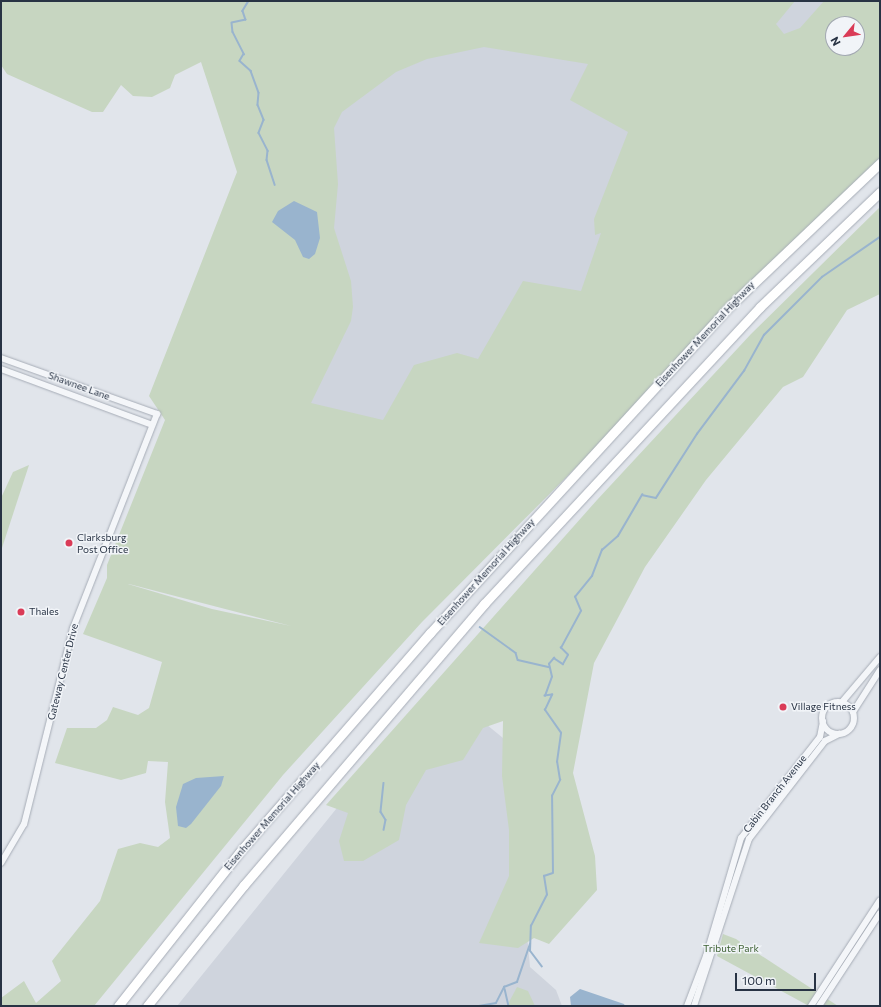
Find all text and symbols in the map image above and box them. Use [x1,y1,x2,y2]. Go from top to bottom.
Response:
north arrow [825,16,865,56]
text: N [827,35,843,48]
street label: Eisenhower Memorial Highway [653,279,757,389]
street label: Shawnee Lane [46,369,112,403]
street label: Eisenhower Memorial Highway [435,516,537,628]
place label: Clarksburg Post Office [77,531,128,554]
marker: Clarksburg Post Office [64,538,74,548]
place label: Thales [29,606,59,618]
marker: Thales [16,607,26,617]
street label: Gateway Center Drive [45,622,81,722]
place label: Village Fitness [791,701,856,713]
marker: Village Fitness [778,702,788,712]
street label: Cabin Branch Avenue [741,753,809,835]
street label: Eisenhower Memorial Highway [222,759,322,873]
park label: Tribute Park [703,943,759,955]
scale bar [737,965,818,991]
text: 100 m [742,973,776,987]

